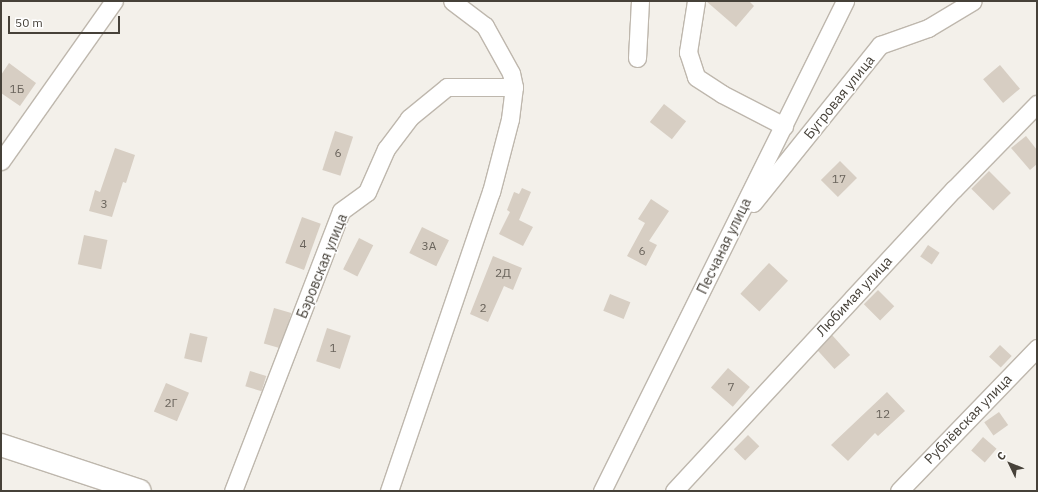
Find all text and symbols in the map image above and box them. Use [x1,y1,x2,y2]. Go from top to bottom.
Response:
scale bar [10,8,122,34]
text: 50 m [15,15,43,30]
street label: Бугровая улица [800,52,878,142]
house number: 1Б [10,82,24,96]
house number: 6 [334,146,342,160]
house number: 17 [832,172,846,186]
street label: Песчаная улица [693,195,755,297]
house number: 3 [100,197,108,211]
street label: Бэровская улица [293,211,351,321]
house number: 4 [299,237,307,251]
house number: 3А [422,239,436,253]
house number: 6 [638,244,646,258]
street label: Любимая улица [813,252,895,340]
house number: 2Д [495,266,511,280]
house number: 2 [479,301,487,315]
house number: 1 [329,341,337,355]
street label: Рублёвская улица [921,371,1015,467]
house number: 7 [727,380,735,394]
house number: 2Г [164,396,178,410]
house number: 12 [876,407,890,421]
north arrow [990,444,1030,484]
text: С [994,448,1009,463]

